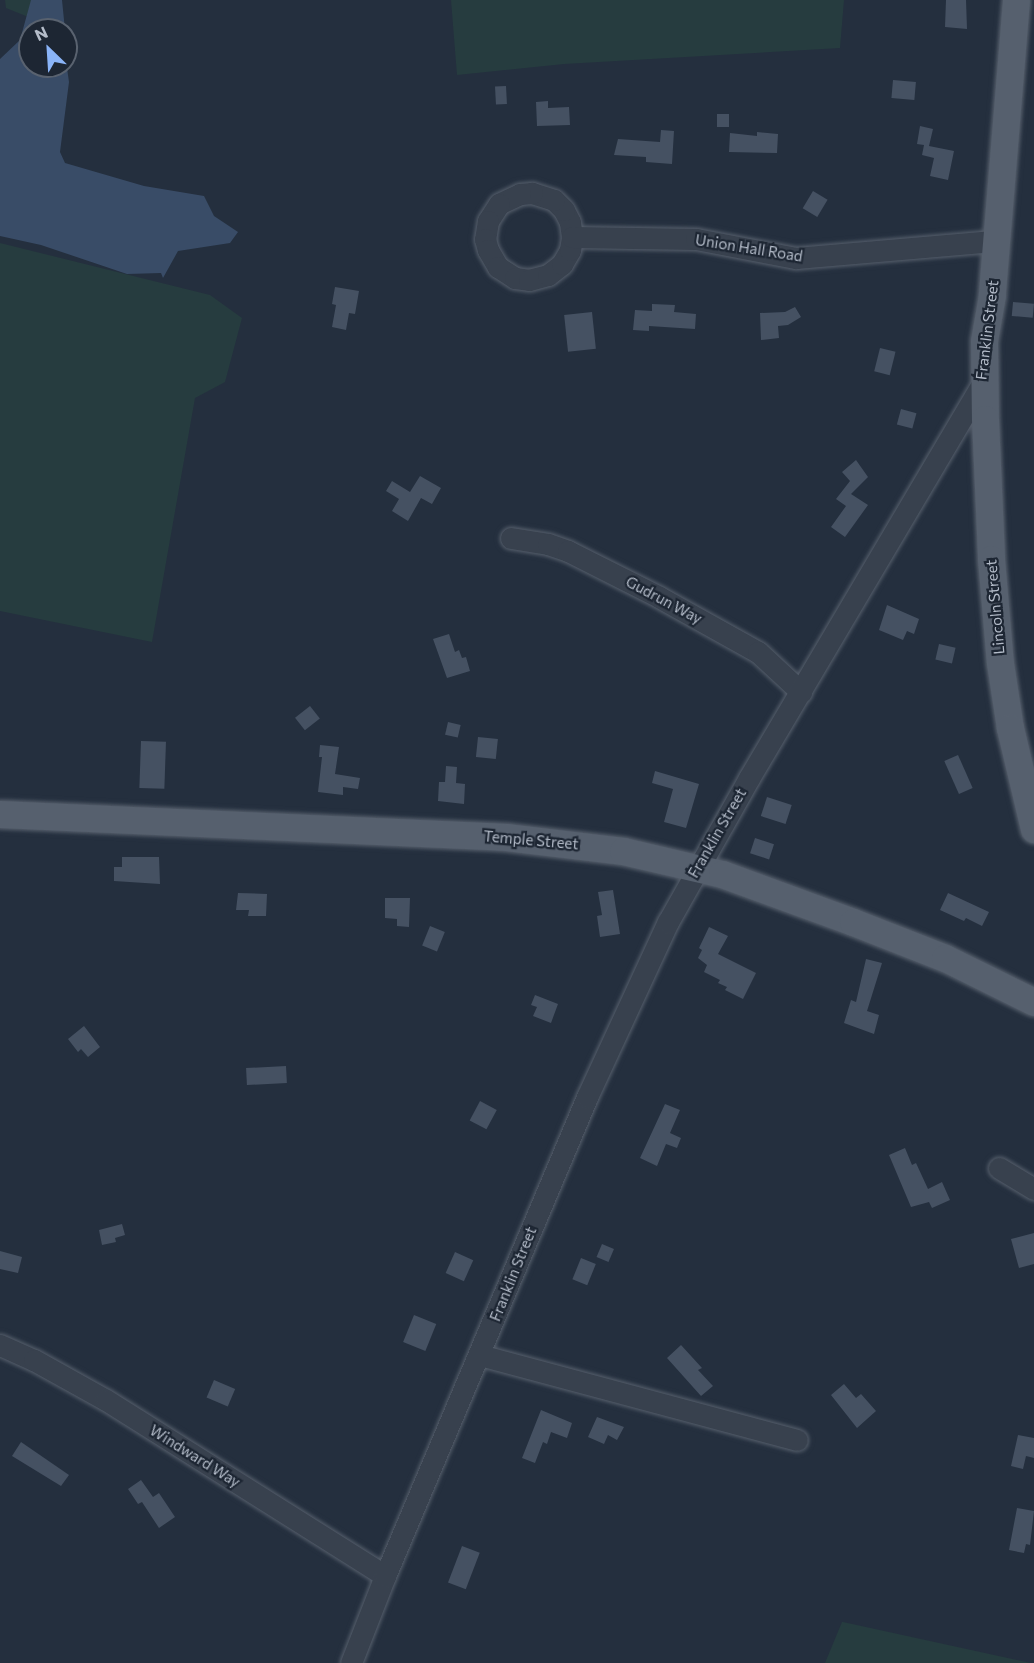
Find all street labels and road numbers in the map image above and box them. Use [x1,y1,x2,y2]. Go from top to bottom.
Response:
street label: Union Hall Road [694,231,804,265]
street label: Franklin Street [972,279,1002,381]
street label: Lincoln Street [982,559,1008,655]
street label: Gudrun Way [623,572,705,628]
street label: Franklin Street [684,785,750,881]
street label: Temple Street [483,827,579,853]
street label: Franklin Street [486,1224,540,1324]
street label: Windward Way [146,1421,244,1491]

